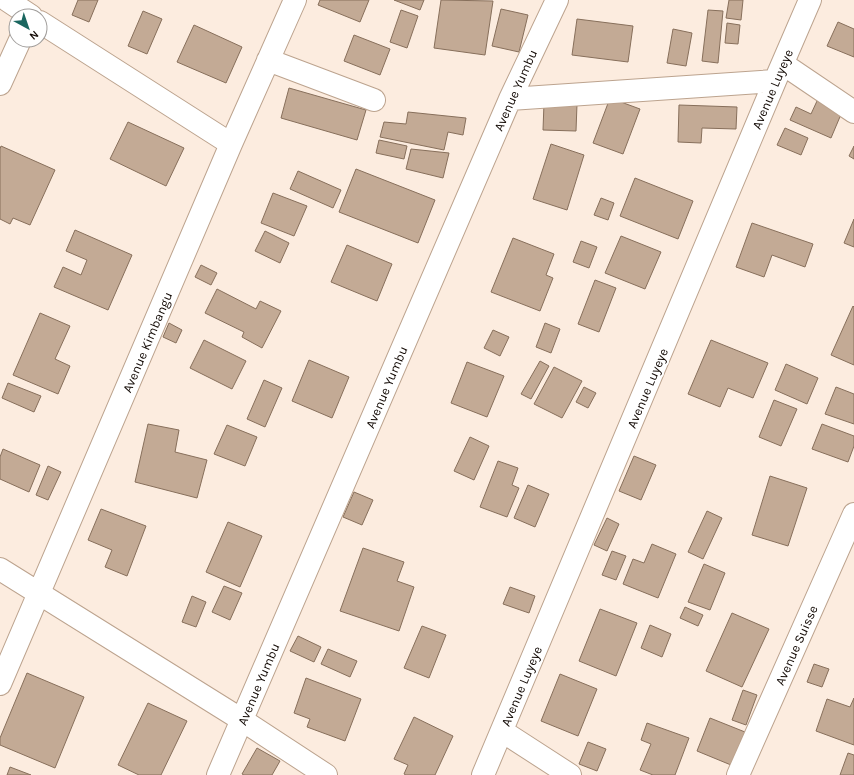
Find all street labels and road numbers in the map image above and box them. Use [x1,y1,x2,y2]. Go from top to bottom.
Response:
street label: Avenue Yumbu [491,47,540,133]
street label: Avenue Luyeye [749,47,796,131]
street label: Avenue Kimbangu [120,290,175,395]
street label: Avenue Yumbu [362,344,411,431]
street label: Avenue Luyeye [624,346,671,430]
street label: Avenue Suisse [772,603,821,687]
street label: Avenue Yumbu [234,641,283,728]
street label: Avenue Luyeye [498,644,545,728]

